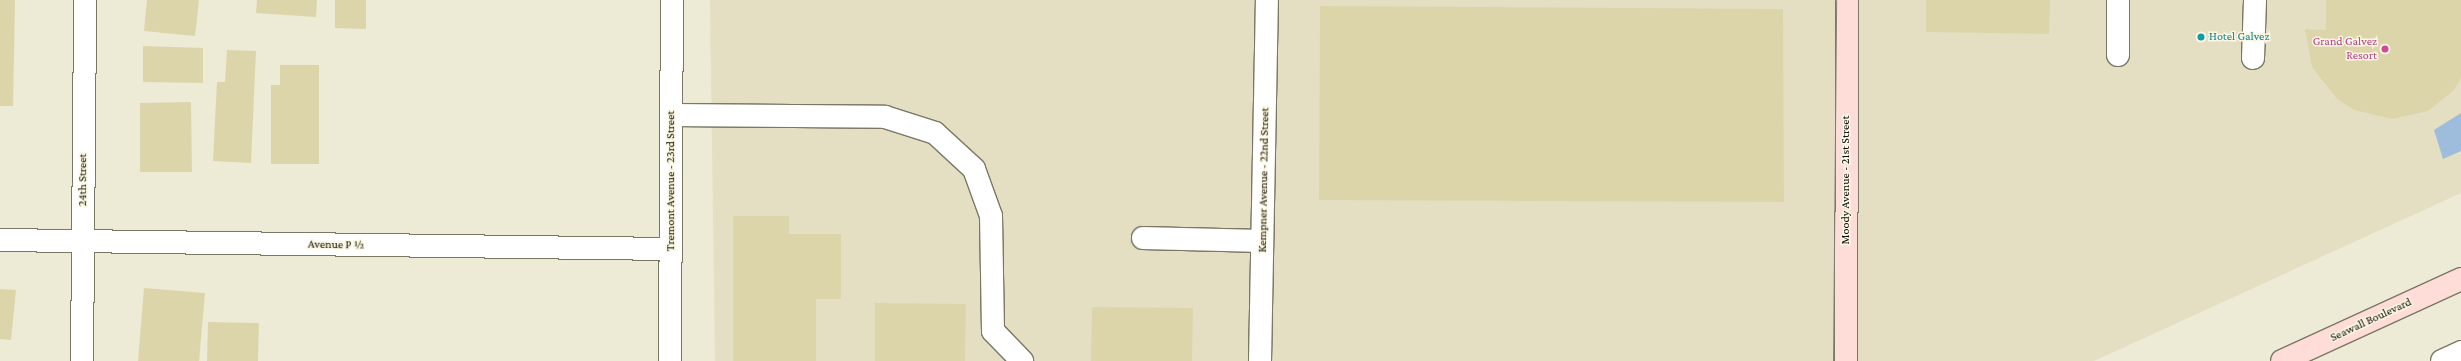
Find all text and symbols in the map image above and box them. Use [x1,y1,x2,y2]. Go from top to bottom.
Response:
place label: Hotel Galvez [2209,30,2269,44]
marker: Hotel Galvez [2196,32,2206,42]
place label: Grand Galvez Resort [2313,35,2377,63]
marker: Grand Galvez Resort [2380,44,2390,54]
street label: Kempner Avenue - 22nd Street [1256,107,1272,253]
street label: Tremont Avenue - 23rd Street [664,111,678,251]
street label: Moody Avenue - 21st Street [1839,116,1853,244]
street label: 24th Street [76,154,90,206]
street label: Avenue P ½ [308,237,364,253]
street label: Seawall Boulevard [2328,295,2414,345]

